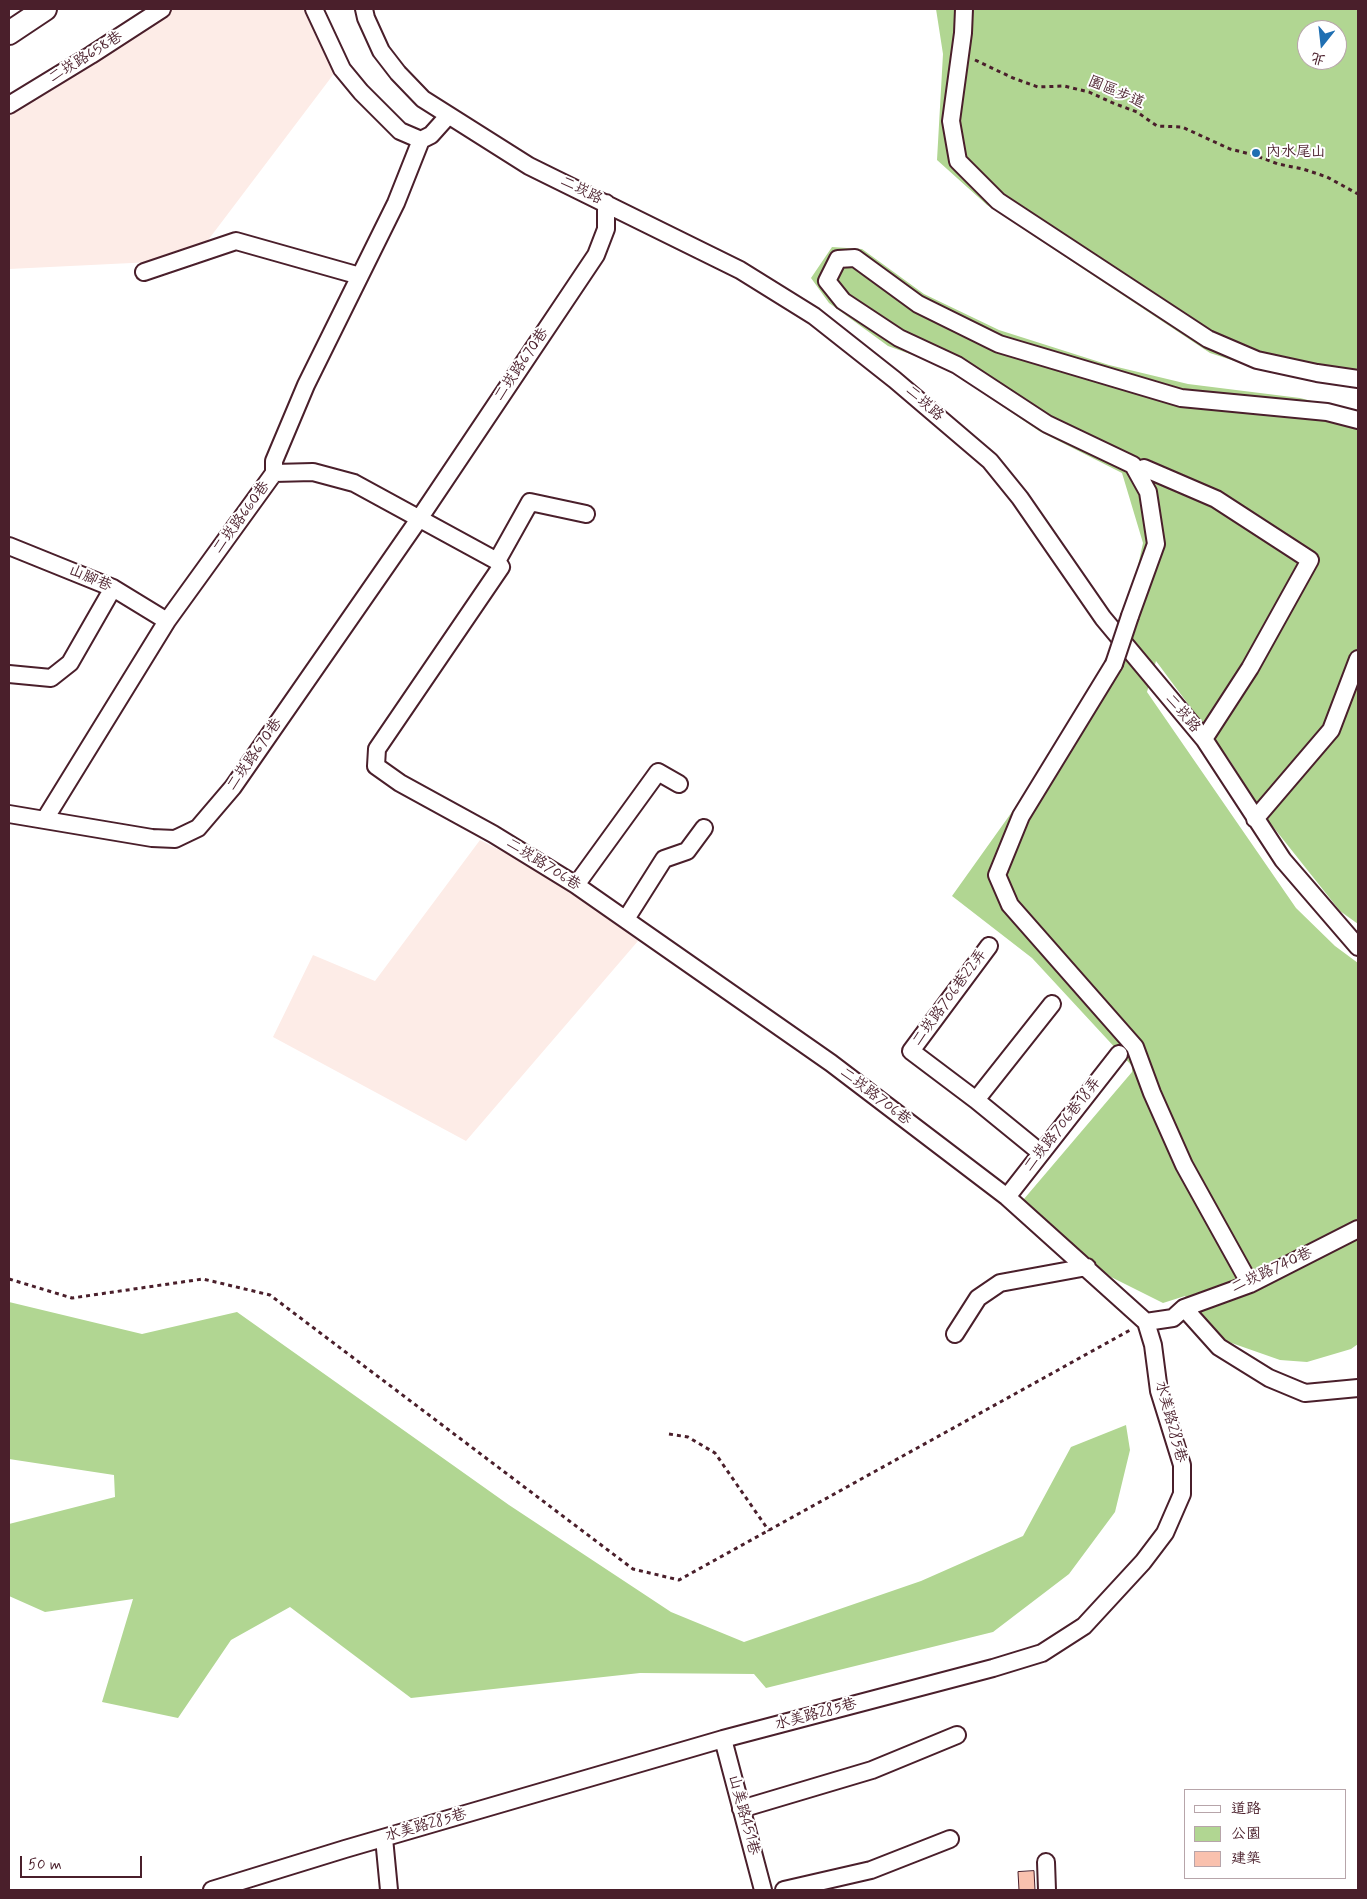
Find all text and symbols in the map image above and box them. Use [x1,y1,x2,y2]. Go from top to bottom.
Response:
north arrow [1297,20,1347,70]
street label: 二崁路658巷 [46,28,126,88]
text: 北 [1309,48,1327,69]
street label: 園區步道 [1085,73,1147,113]
place label: 內水尾山 [1266,144,1326,162]
marker: 內水尾山 [1250,147,1262,159]
street label: 二崁路 [557,173,605,209]
street label: 二崁路670巷 [491,325,553,405]
street label: 二崁路 [901,382,947,426]
street label: 二崁路660巷 [210,478,274,558]
street label: 山腳巷 [66,562,114,596]
street label: 二崁路 [1161,691,1203,737]
street label: 二崁路670巷 [223,715,287,795]
street label: 二崁路706巷 [502,835,584,895]
street label: 二崁路706巷22弄 [909,946,991,1050]
street label: 二崁路706巷 [836,1064,914,1130]
street label: 二崁路706巷18弄 [1021,1074,1105,1176]
street label: 二崁路740巷 [1229,1244,1315,1298]
street label: 水美路285巷 [1150,1379,1190,1465]
street label: 水美路285巷 [773,1695,859,1735]
street label: 山美路451巷 [724,1773,762,1857]
legend [1184,1789,1347,1879]
text: 道路 [1231,1799,1261,1819]
street label: 水美路285巷 [383,1806,469,1846]
text: 公園 [1231,1824,1261,1844]
scale bar [22,1846,145,1878]
text: 建築 [1231,1849,1261,1869]
text: 50 m [28,1855,62,1875]

